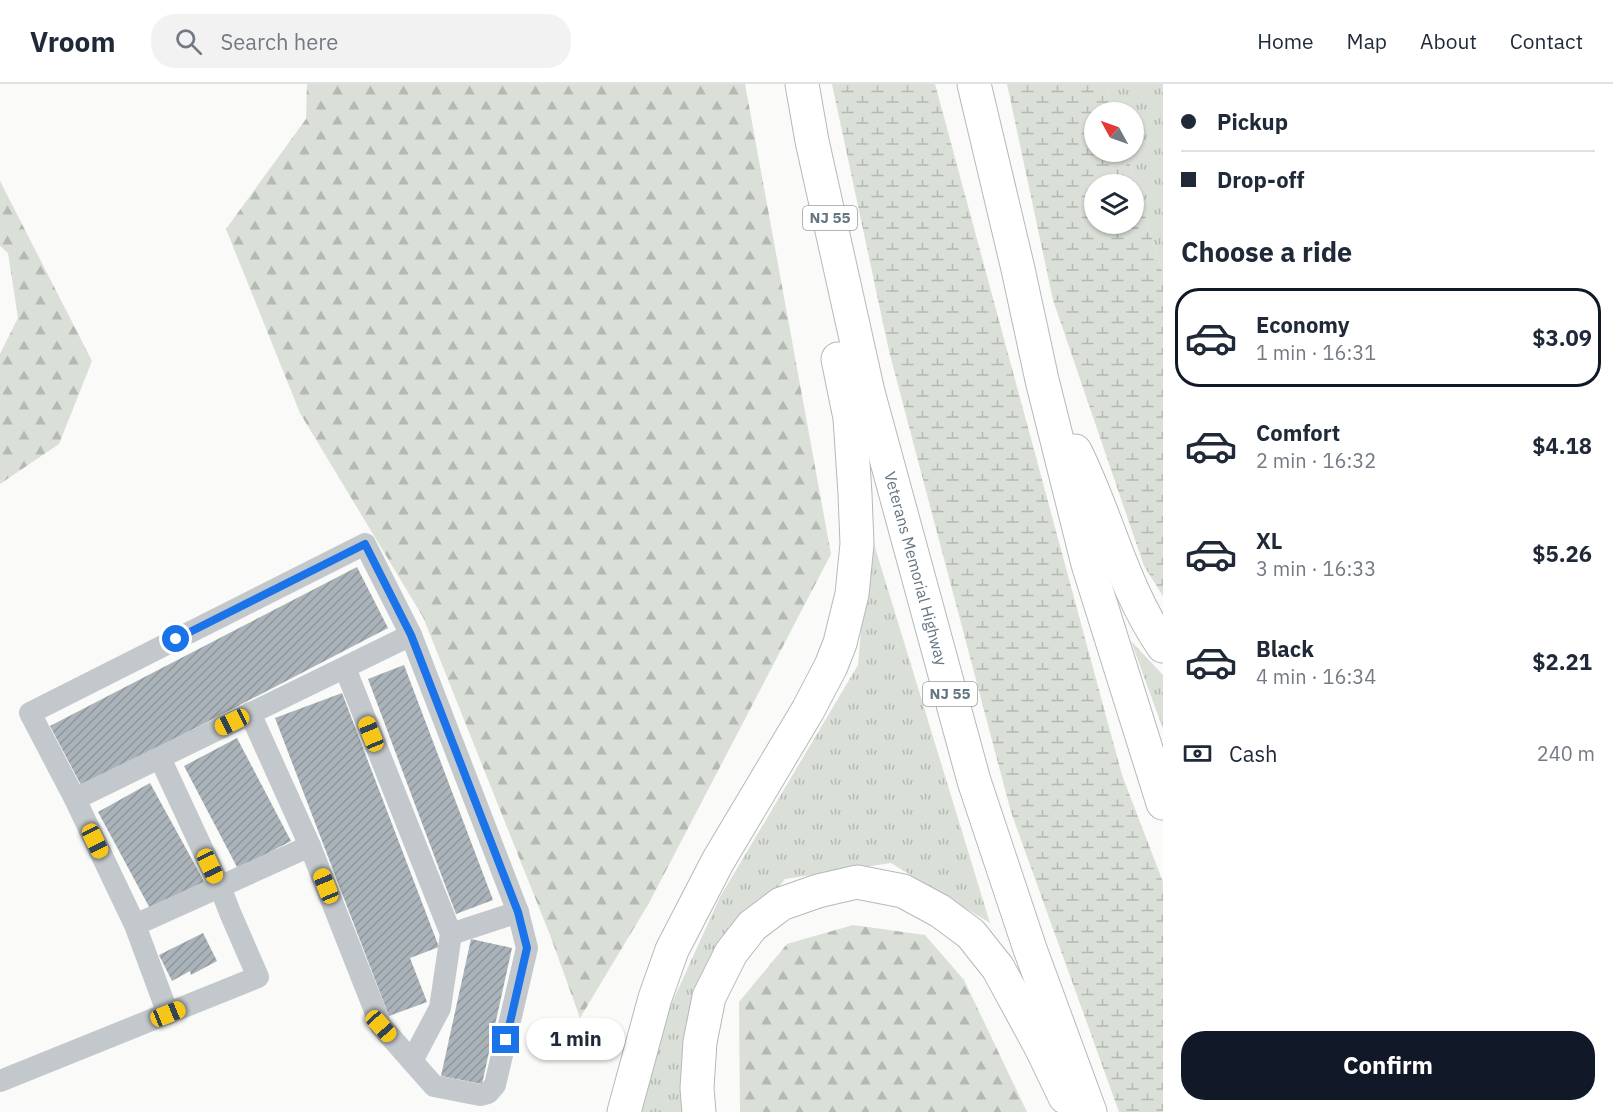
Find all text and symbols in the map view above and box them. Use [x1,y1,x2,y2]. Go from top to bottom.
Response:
search box [151,14,571,68]
text: Vroom [30,23,115,60]
icon: search [172,25,205,58]
text: Search here [220,27,338,56]
text: Home [1257,27,1314,55]
text: Map [1347,27,1387,55]
text: About [1420,27,1477,55]
text: Contact [1510,27,1583,55]
north arrow [1084,102,1144,162]
map controls [1084,102,1144,234]
text: Pickup [1217,107,1288,136]
text: Drop-off [1217,165,1304,194]
button: layers [1084,174,1144,234]
road number: NJ 55 [803,206,857,230]
text: Choose a ride [1181,234,1352,269]
text: Economy [1256,310,1350,339]
icon: car [1184,311,1238,365]
text: $3.09 [1532,323,1592,352]
text: 1 min · 16:31 [1256,339,1376,366]
text: Comfort [1256,418,1340,447]
icon: car [1184,419,1238,473]
text: $4.18 [1532,431,1592,460]
text: 2 min · 16:32 [1256,447,1376,474]
street label: Veterans Memorial Highway [880,469,952,668]
text: XL [1256,526,1282,555]
icon: car [1184,527,1238,581]
text: $5.26 [1532,539,1592,568]
text: 3 min · 16:33 [1256,555,1376,582]
route start [162,625,189,652]
text: Black [1256,634,1314,663]
icon: car [1184,635,1238,689]
text: $2.21 [1532,647,1592,676]
text: 4 min · 16:34 [1256,663,1376,690]
road number: NJ 55 [923,682,977,706]
car [212,706,252,738]
car [356,714,386,754]
icon: cash [1181,737,1214,770]
text: Cash [1229,739,1278,768]
text: 240 m [1537,740,1595,767]
car [79,821,111,861]
car [194,846,226,886]
car [311,866,341,906]
car [148,999,188,1029]
car [362,1007,400,1045]
callout: 1 min [527,1019,626,1061]
text: 1 min [549,1025,602,1052]
route end [492,1026,519,1053]
button: Confirm [1181,1031,1595,1100]

